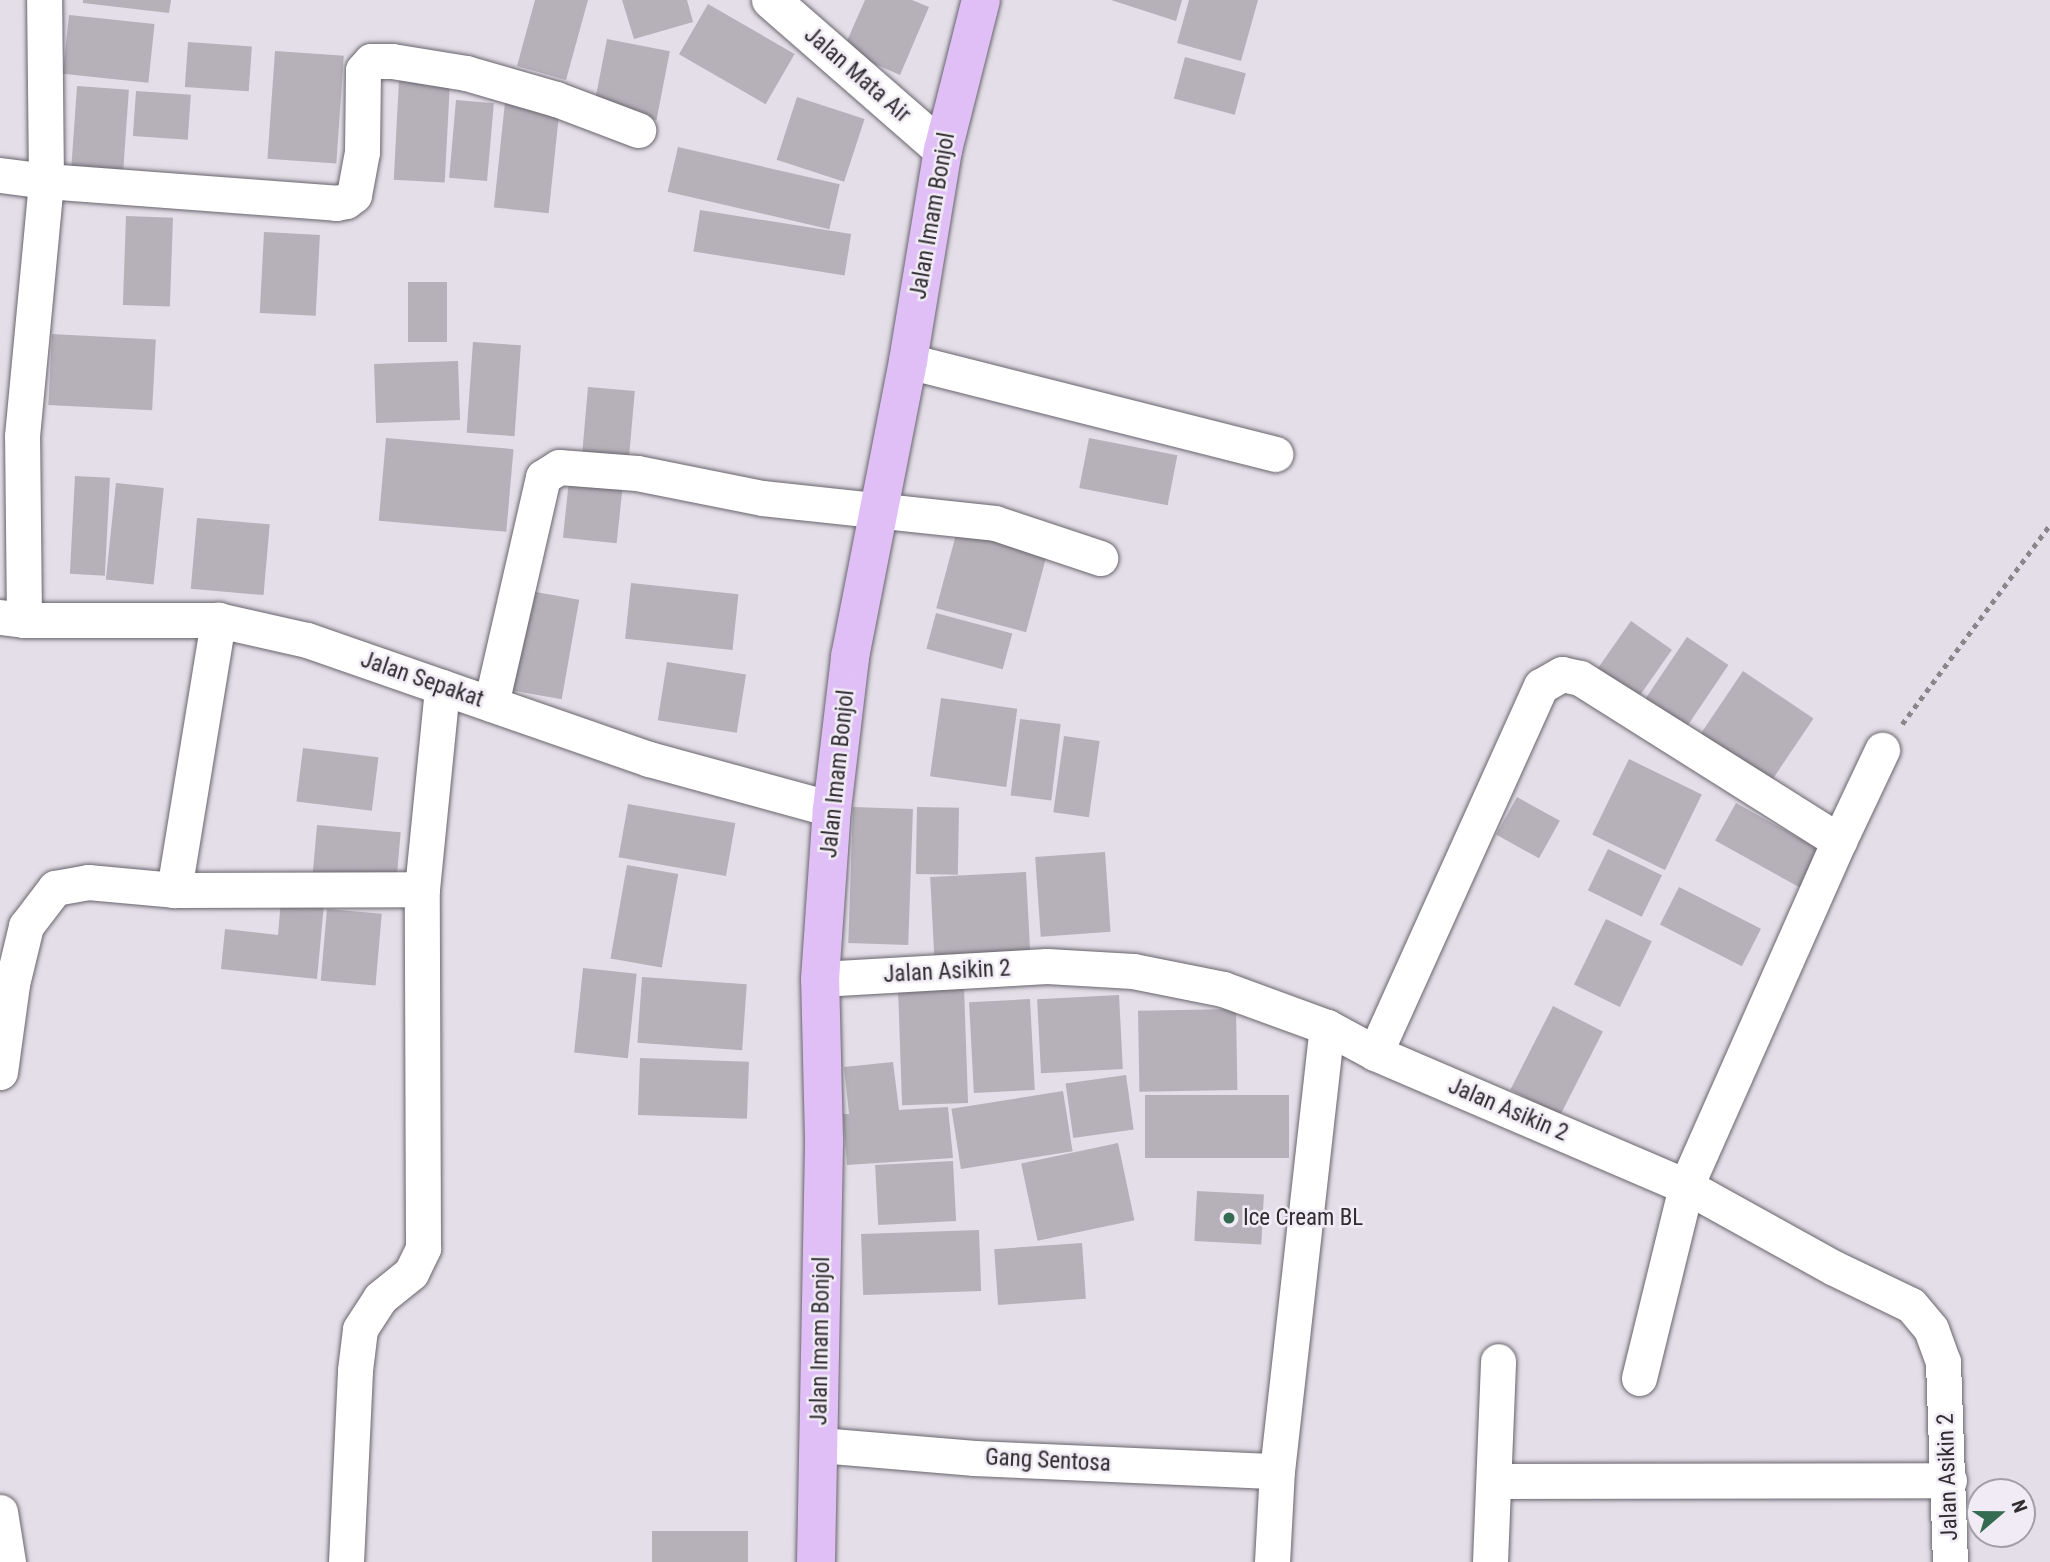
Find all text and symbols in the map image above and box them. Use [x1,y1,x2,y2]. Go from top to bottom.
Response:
street label: Jalan Mata Air [798,21,916,129]
street label: Jalan Imam Bonjol [905,131,961,301]
street label: Jalan Sepakat [357,646,487,714]
street label: Jalan Imam Bonjol [815,689,861,859]
street label: Jalan Asikin 2 [883,955,1011,989]
street label: Jalan Asikin 2 [1444,1072,1572,1148]
place label: Ice Cream BL [1243,1204,1363,1232]
marker: Ice Cream BL [1221,1210,1237,1226]
street label: Jalan Imam Bonjol [806,1256,836,1426]
street label: Jalan Asikin 2 [1932,1413,1964,1541]
street label: Gang Sentosa [984,1444,1112,1478]
north arrow [1966,1478,2036,1548]
text: N [2007,1497,2032,1516]

